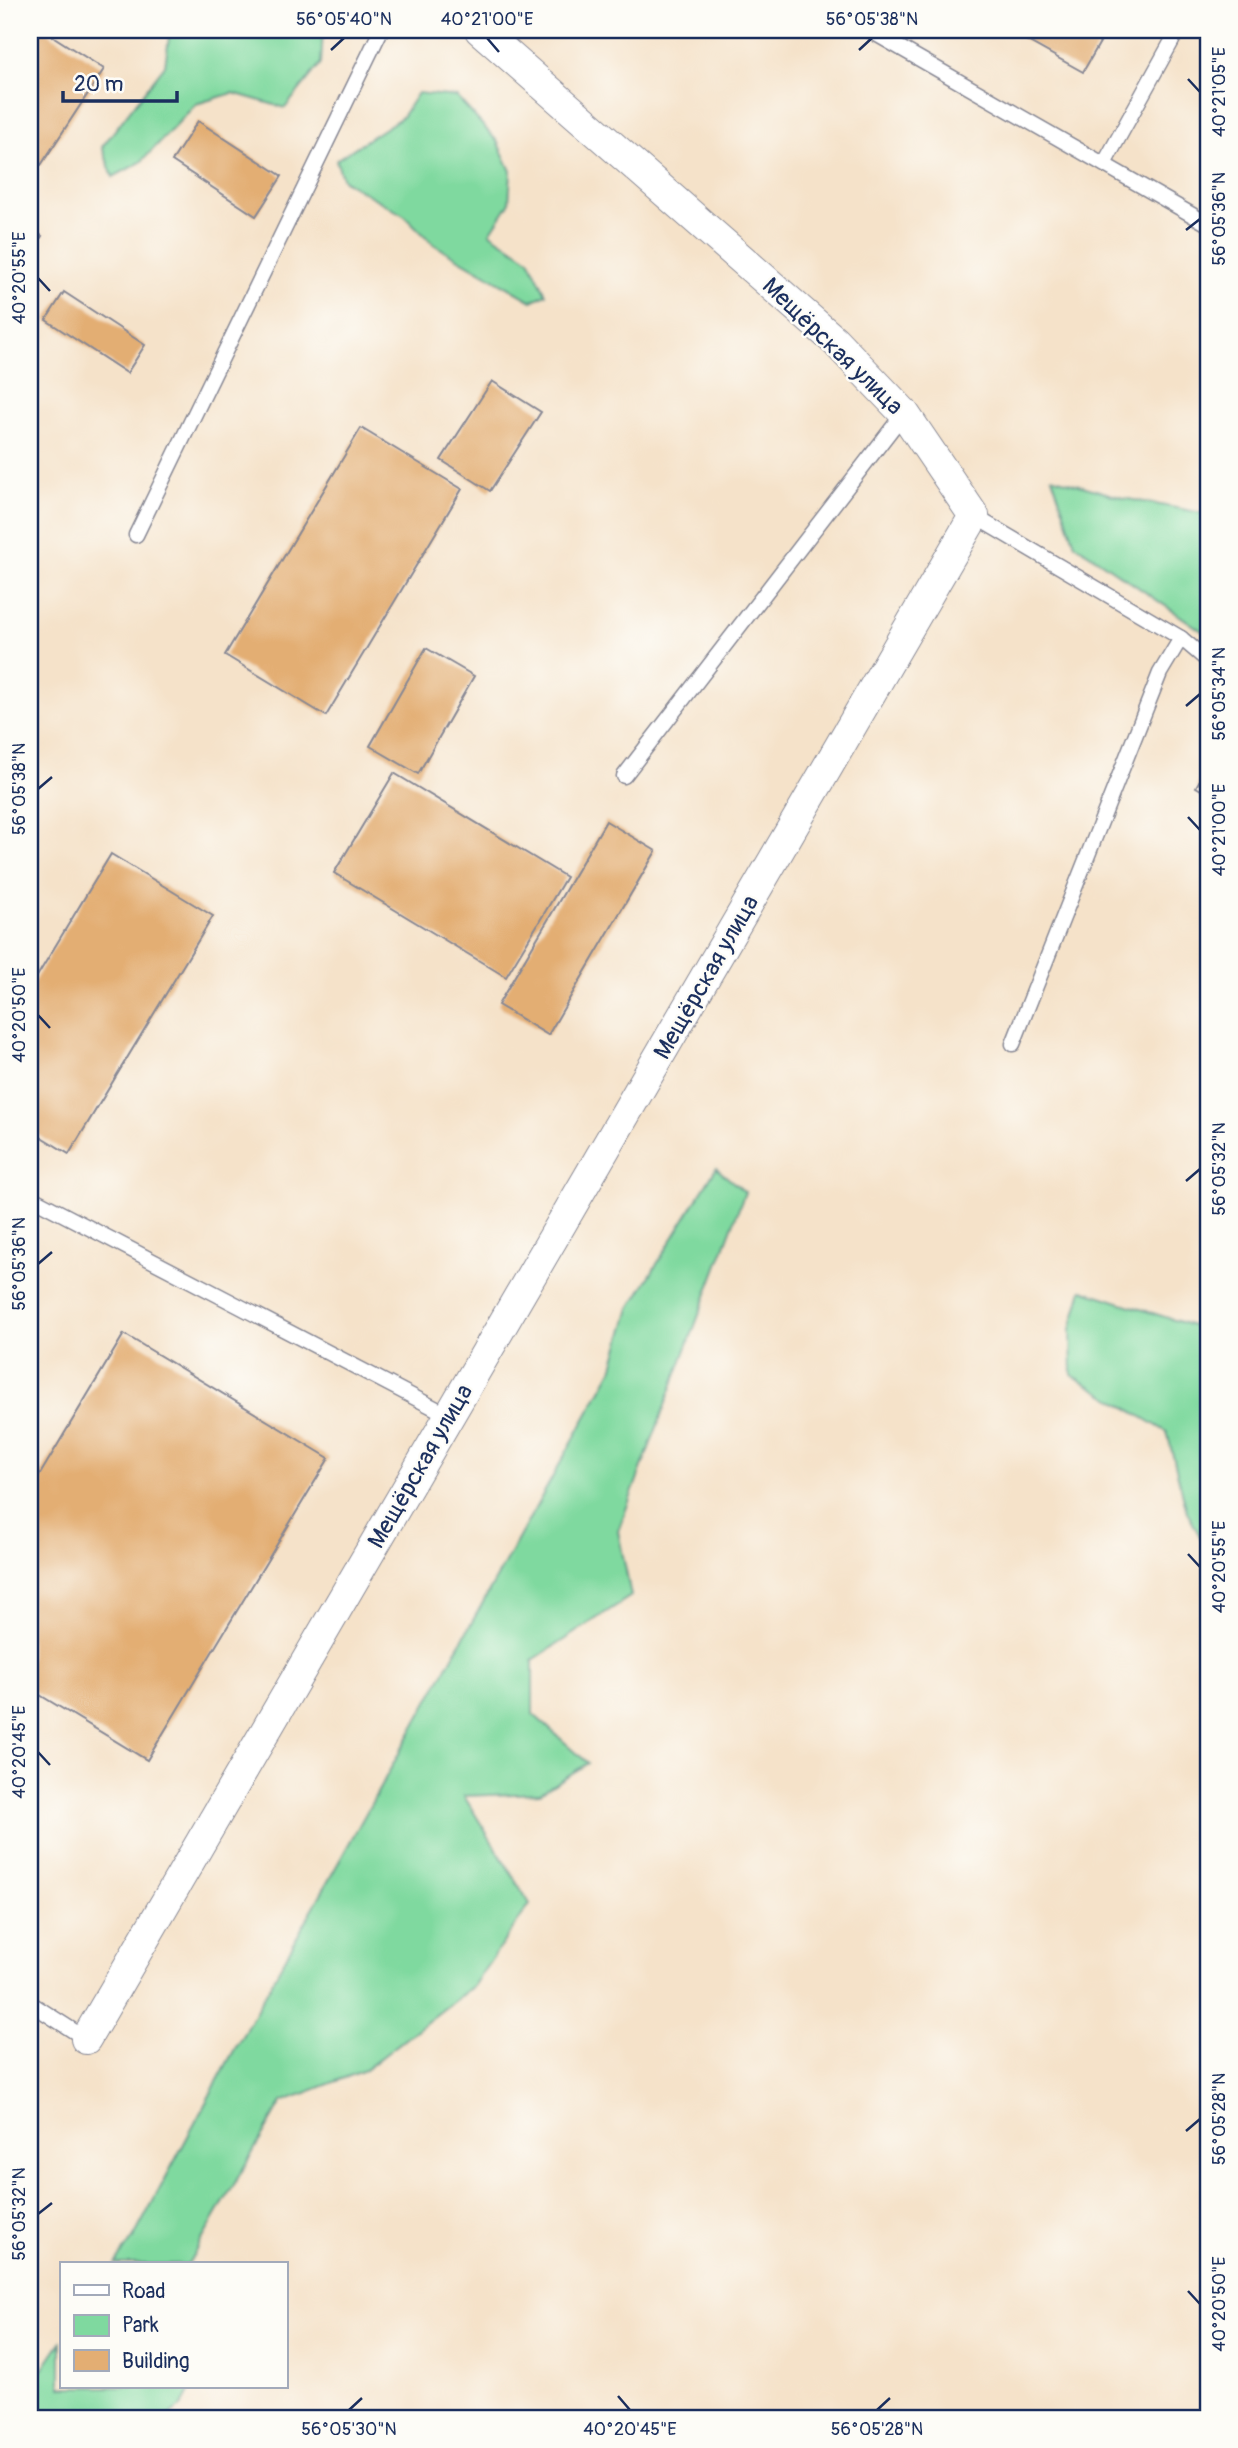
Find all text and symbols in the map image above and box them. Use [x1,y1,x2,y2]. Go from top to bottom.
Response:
text: 56°05'40"N [296,8,392,31]
text: 40°21'00"E [441,8,533,31]
text: 56°05'38"N [826,8,918,31]
text: 40°21'05"E [1208,47,1231,137]
scale bar [63,60,177,104]
text: 20 m [74,71,123,98]
text: 56°05'36"N [1208,172,1231,266]
text: 40°20'55"E [8,232,31,324]
street label: Мещёрская улица [756,272,909,421]
text: 56°05'34"N [1208,647,1231,741]
text: 56°05'38"N [8,743,31,835]
text: 40°21'00"E [1208,784,1231,876]
street label: Мещёрская улица [648,890,765,1065]
text: 40°20'50"E [8,967,31,1063]
text: 56°05'32"N [1208,1122,1231,1216]
text: 56°05'36"N [8,1217,31,1311]
street label: Мещёрская улица [362,1379,479,1554]
text: 40°20'55"E [1208,1521,1231,1613]
text: 40°20'45"E [8,1705,31,1799]
text: 56°05'28"N [1208,2073,1231,2165]
text: 56°05'32"N [8,2167,31,2261]
text: 40°20'50"E [1208,2256,1231,2352]
legend [60,2262,287,2388]
text: Road [122,2278,166,2305]
text: Park [122,2312,159,2339]
text: Building [122,2348,189,2375]
text: 56°05'30"N [301,2418,397,2441]
text: 40°20'45"E [583,2418,677,2441]
text: 56°05'28"N [831,2418,923,2441]

